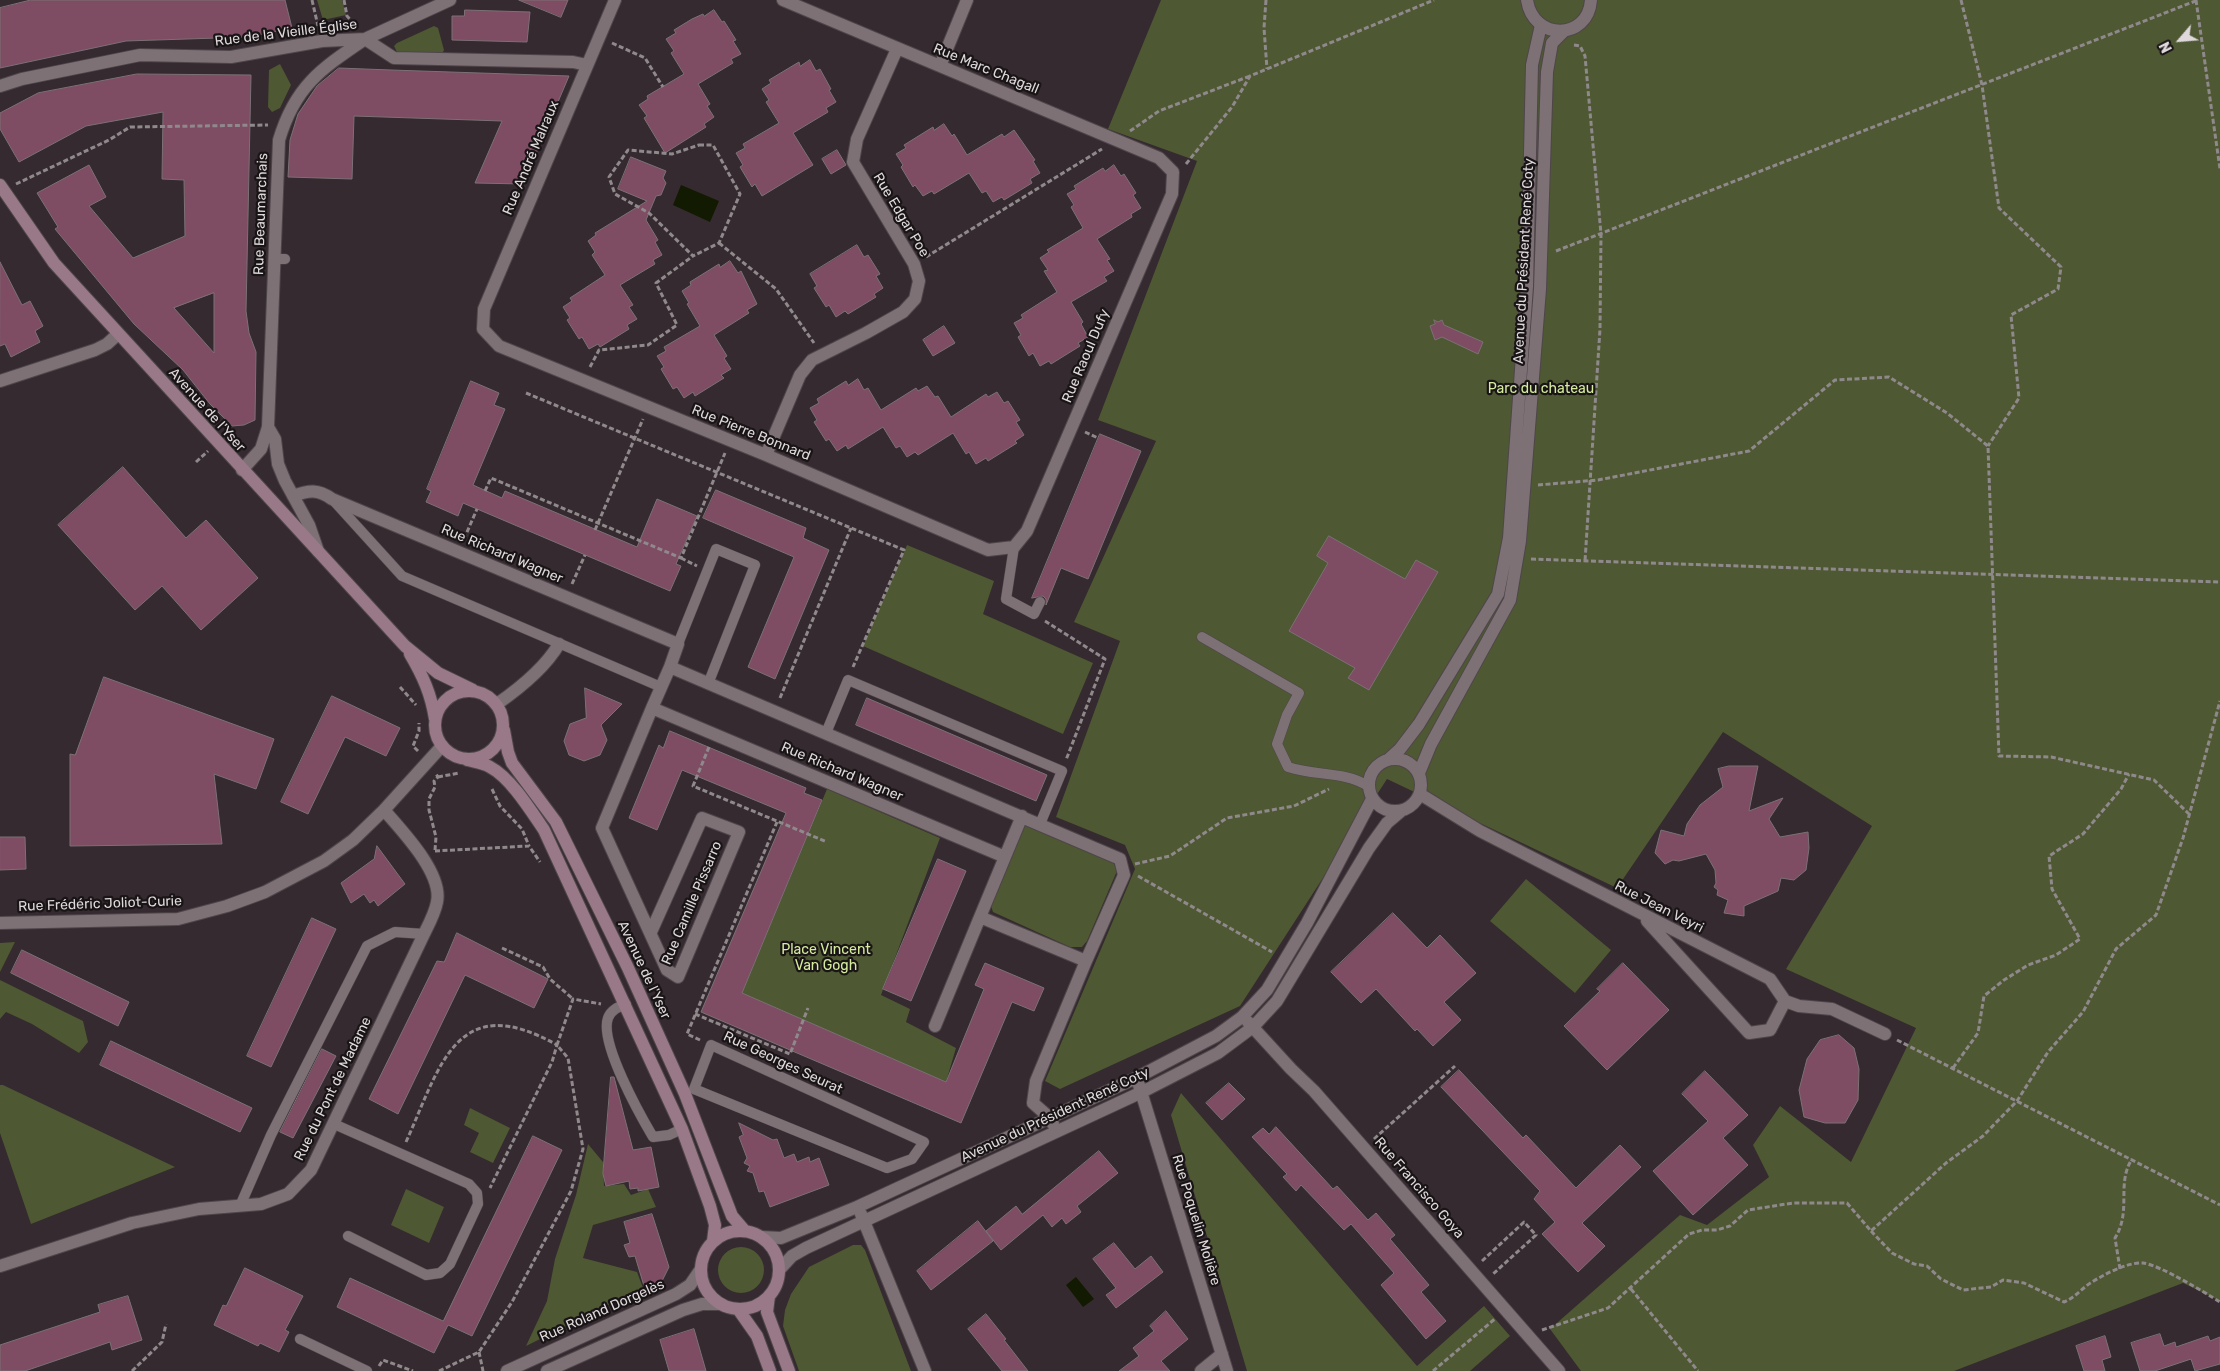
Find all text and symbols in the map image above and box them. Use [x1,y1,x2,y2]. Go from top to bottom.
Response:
north arrow [2155,15,2205,65]
street label: Rue de la Vieille Église [214,16,358,50]
text: N [2156,39,2176,55]
street label: Rue Marc Chagall [931,40,1041,98]
street label: Rue André Malraux [499,98,563,218]
street label: Rue Beaumarchais [250,153,272,275]
street label: Avenue du Président René Coty [1510,158,1538,364]
street label: Rue Edgar Poe [869,170,933,260]
street label: Rue Raoul Dufy [1059,307,1113,405]
street label: Avenue de l'Yser [165,365,249,455]
park label: Parc du chateau [1488,381,1594,397]
street label: Rue Pierre Bonnard [689,402,813,464]
street label: Rue Richard Wagner [438,521,566,587]
street label: Rue Richard Wagner [778,739,906,805]
street label: Rue Camille Pissarro [658,839,726,967]
street label: Rue Jean Veyri [1612,877,1706,937]
street label: Rue Frédéric Joliot-Curie [18,893,182,915]
street label: Avenue de l'Yser [614,918,674,1022]
park label: Place Vincent Van Gogh [781,942,871,974]
street label: Rue du Pont de Madame [291,1014,375,1164]
street label: Rue Georges Seurat [721,1028,845,1098]
street label: Avenue du Président René Coty [958,1064,1152,1166]
street label: Rue Francisco Goya [1371,1134,1467,1242]
street label: Rue Poquelin Molière [1168,1153,1224,1287]
street label: Rue Roland Dorgelès [537,1276,667,1346]

